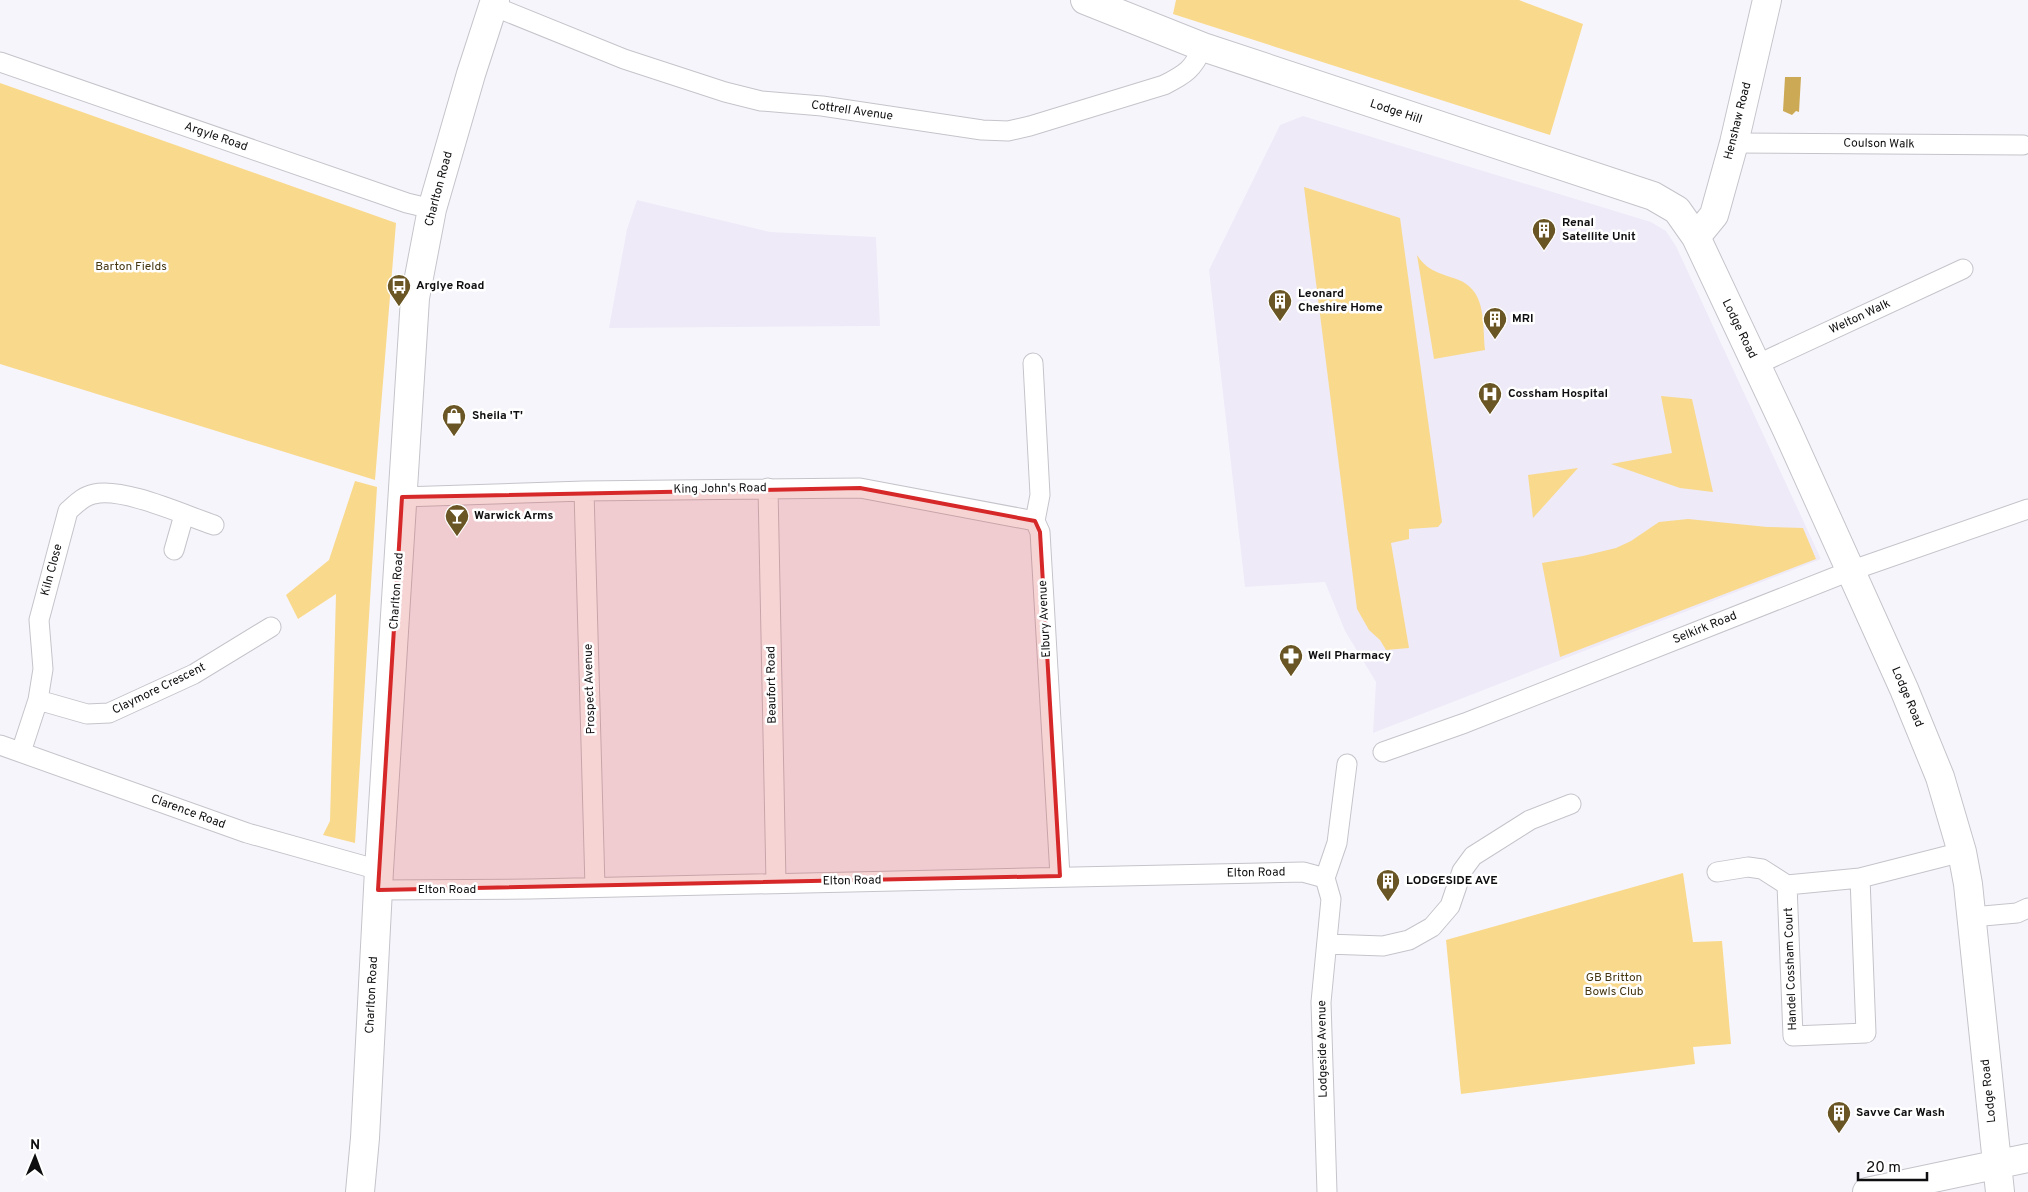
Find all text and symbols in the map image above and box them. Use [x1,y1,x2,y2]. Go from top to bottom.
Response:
street label: Henshaw Road [1721,80,1755,162]
street label: Lodge Hill [1368,96,1424,128]
street label: Cottrell Avenue [810,97,894,125]
street label: Argyle Road [182,119,250,155]
street label: Coulson Walk [1843,135,1915,153]
street label: Charlton Road [421,150,457,228]
place label: Renal Satellite Unit [1562,215,1636,245]
building icon: Renal Satellite Unit [1531,217,1557,251]
park label: Barton Fields [95,259,167,275]
bus stop icon: Arglye Road [386,273,412,307]
place label: Arglye Road [416,278,484,294]
place label: Leonard Cheshire Home [1298,286,1383,316]
building icon: Leonard Cheshire Home [1267,288,1293,322]
street label: Welton Walk [1827,296,1893,338]
street label: Lodge Road [1718,297,1760,361]
building icon: MRI [1482,306,1508,340]
place label: MRI [1512,311,1534,327]
hospital icon: Cossham Hospital [1477,381,1503,415]
place label: Cossham Hospital [1508,386,1608,402]
shop icon: Sheila 'T' [441,403,467,437]
place label: Sheila 'T' [472,408,523,424]
street label: King John's Road [673,480,767,498]
bar icon: Warwick Arms [444,503,470,537]
place label: Warwick Arms [474,508,553,524]
street label: Kiln Close [37,542,67,598]
street label: Charlton Road [386,552,408,630]
street label: Elbury Avenue [1035,580,1055,658]
street label: Selkirk Road [1671,608,1739,648]
street label: Prospect Avenue [580,643,600,735]
pharmacy icon: Well Pharmacy [1278,643,1304,677]
street label: Beaufort Road [763,646,781,724]
place label: Well Pharmacy [1308,648,1391,664]
street label: Claymore Crescent [110,659,208,719]
street label: Lodge Road [1887,664,1927,730]
street label: Clarence Road [148,791,228,833]
street label: Elton Road [1226,864,1286,882]
building icon: LODGESIDE AVE [1375,868,1401,902]
street label: Elton Road [822,872,882,890]
place label: LODGESIDE AVE [1406,873,1498,889]
street label: Elton Road [418,882,476,898]
street label: Handel Cossham Court [1781,907,1801,1031]
street label: Charlton Road [362,956,382,1034]
park label: GB Britton Bowls Club [1584,970,1644,1000]
street label: Lodgeside Avenue [1314,1000,1332,1098]
street label: Lodge Road [1978,1058,2000,1124]
building icon: Savve Car Wash [1826,1100,1852,1134]
place label: Savve Car Wash [1856,1105,1945,1121]
north arrow [10,1132,60,1182]
text: N [30,1137,40,1154]
scale bar [1858,1150,1927,1182]
text: 20 m [1866,1159,1901,1178]

